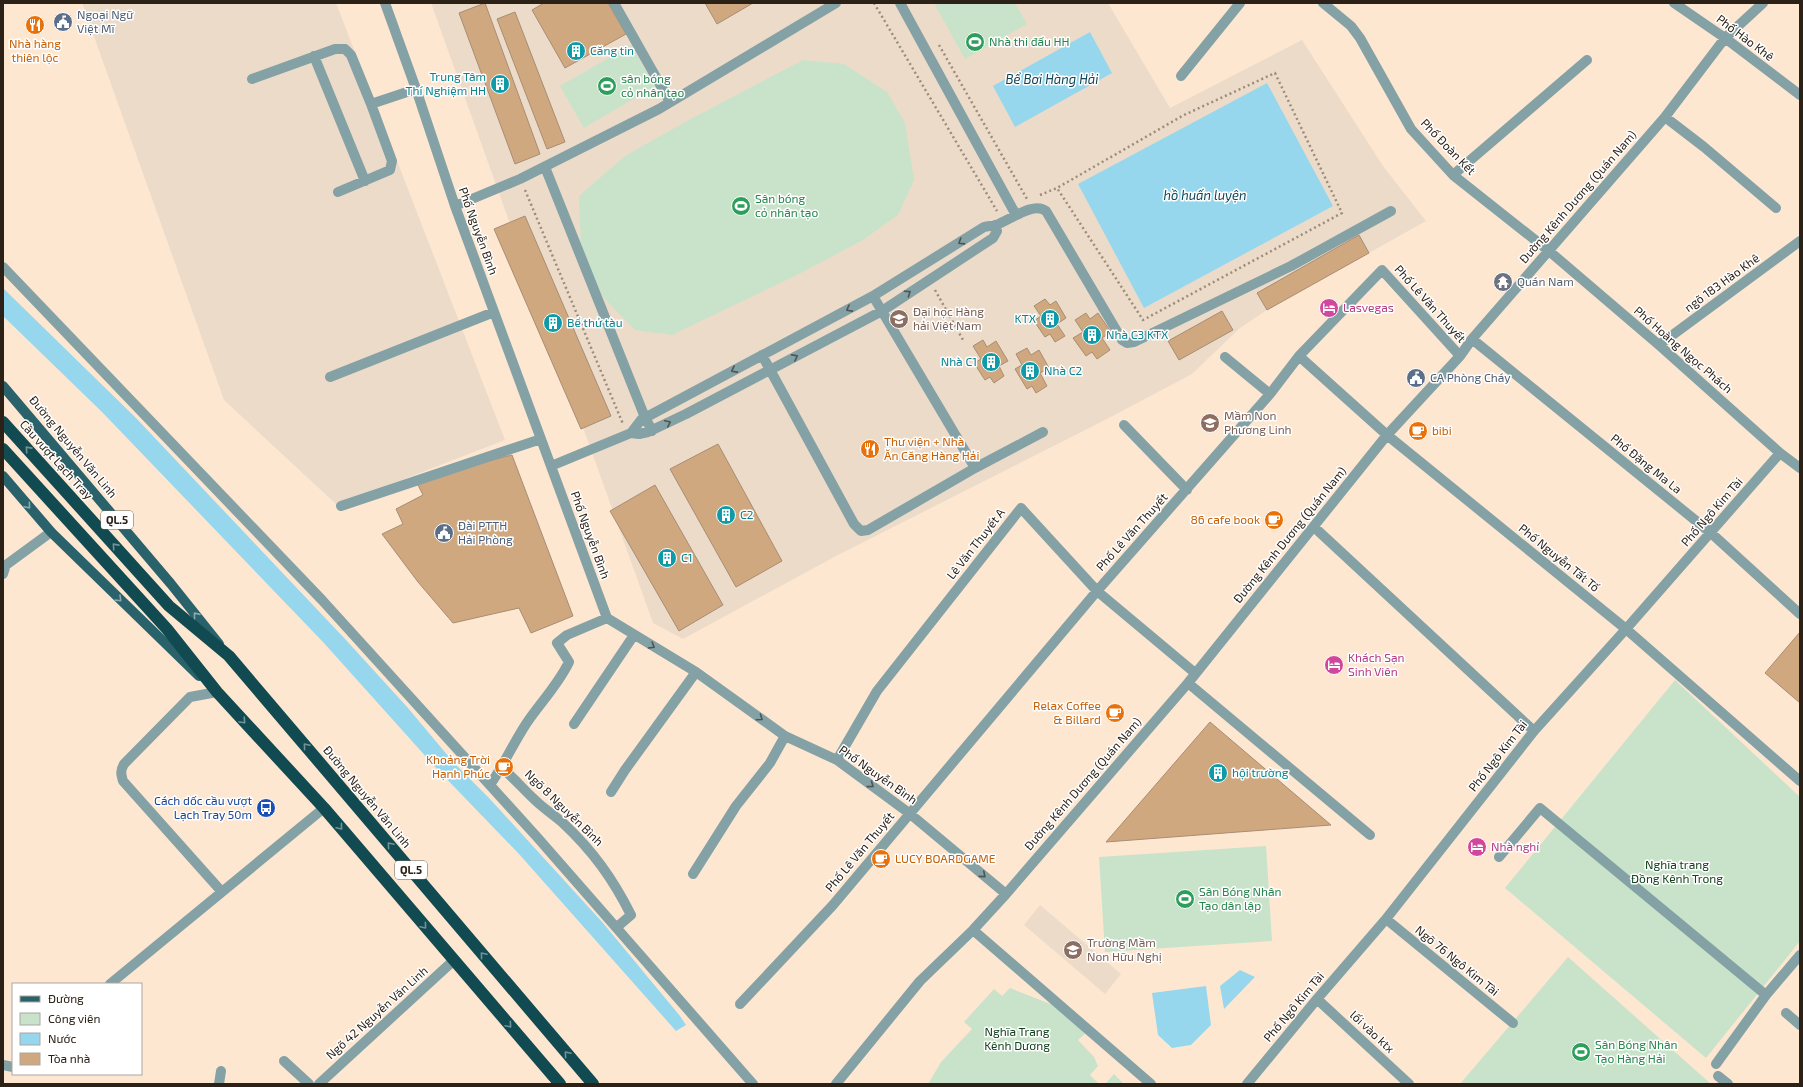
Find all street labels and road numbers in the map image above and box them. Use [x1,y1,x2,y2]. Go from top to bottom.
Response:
street label: Phố Hào Khê [1714,11,1777,63]
street label: Phố Đoàn Kết [1418,115,1479,178]
street label: Đường Kênh Dương (Quán Nam) [1516,127,1639,266]
street label: Phố Nguyễn Bình [457,185,501,276]
street label: ngõ 183 Hào Khê [1681,250,1762,314]
street label: Phố Lê Văn Thuyết [1392,262,1470,345]
street label: Phố Hoàng Ngọc Phách [1631,303,1736,396]
street label: Đường Nguyễn Văn Linh [27,393,121,500]
street label: Cầu vượt Lạch Tray [17,417,97,503]
street label: Phố Đặng Ma La [1608,430,1685,497]
street label: Đường Kênh Dương (Quán Nam) [1230,463,1349,606]
street label: Phố Ngô Kim Tài [1678,474,1745,549]
street label: Phố Nguyễn Bình [569,489,613,580]
street label: Phố Lê Văn Thuyết [1093,489,1170,573]
street label: Lê Văn Thuyết A [943,505,1007,582]
road number: QL.5 [101,511,133,529]
street label: Phố Nguyễn Tất Tố [1517,520,1603,594]
street label: Đường Kênh Dương (Quán Nam) [1021,714,1144,853]
street label: Phố Ngô Kim Tài [1465,717,1529,794]
street label: Phố Nguyễn Bình [837,742,920,806]
street label: Đường Nguyễn Văn Linh [321,743,415,850]
street label: Ngõ 8 Nguyễn Bình [523,766,607,848]
street label: Phố Lê Văn Thuyết [822,808,897,894]
road number: QL.5 [395,861,427,879]
street label: Ngõ 76 Ngô Kim Tài [1413,922,1502,998]
street label: Ngõ 42 Nguyễn Văn Linh [323,963,430,1062]
street label: Phố Ngô Kim Tài [1260,969,1326,1044]
street label: lối vào ktx [1348,1007,1398,1056]

